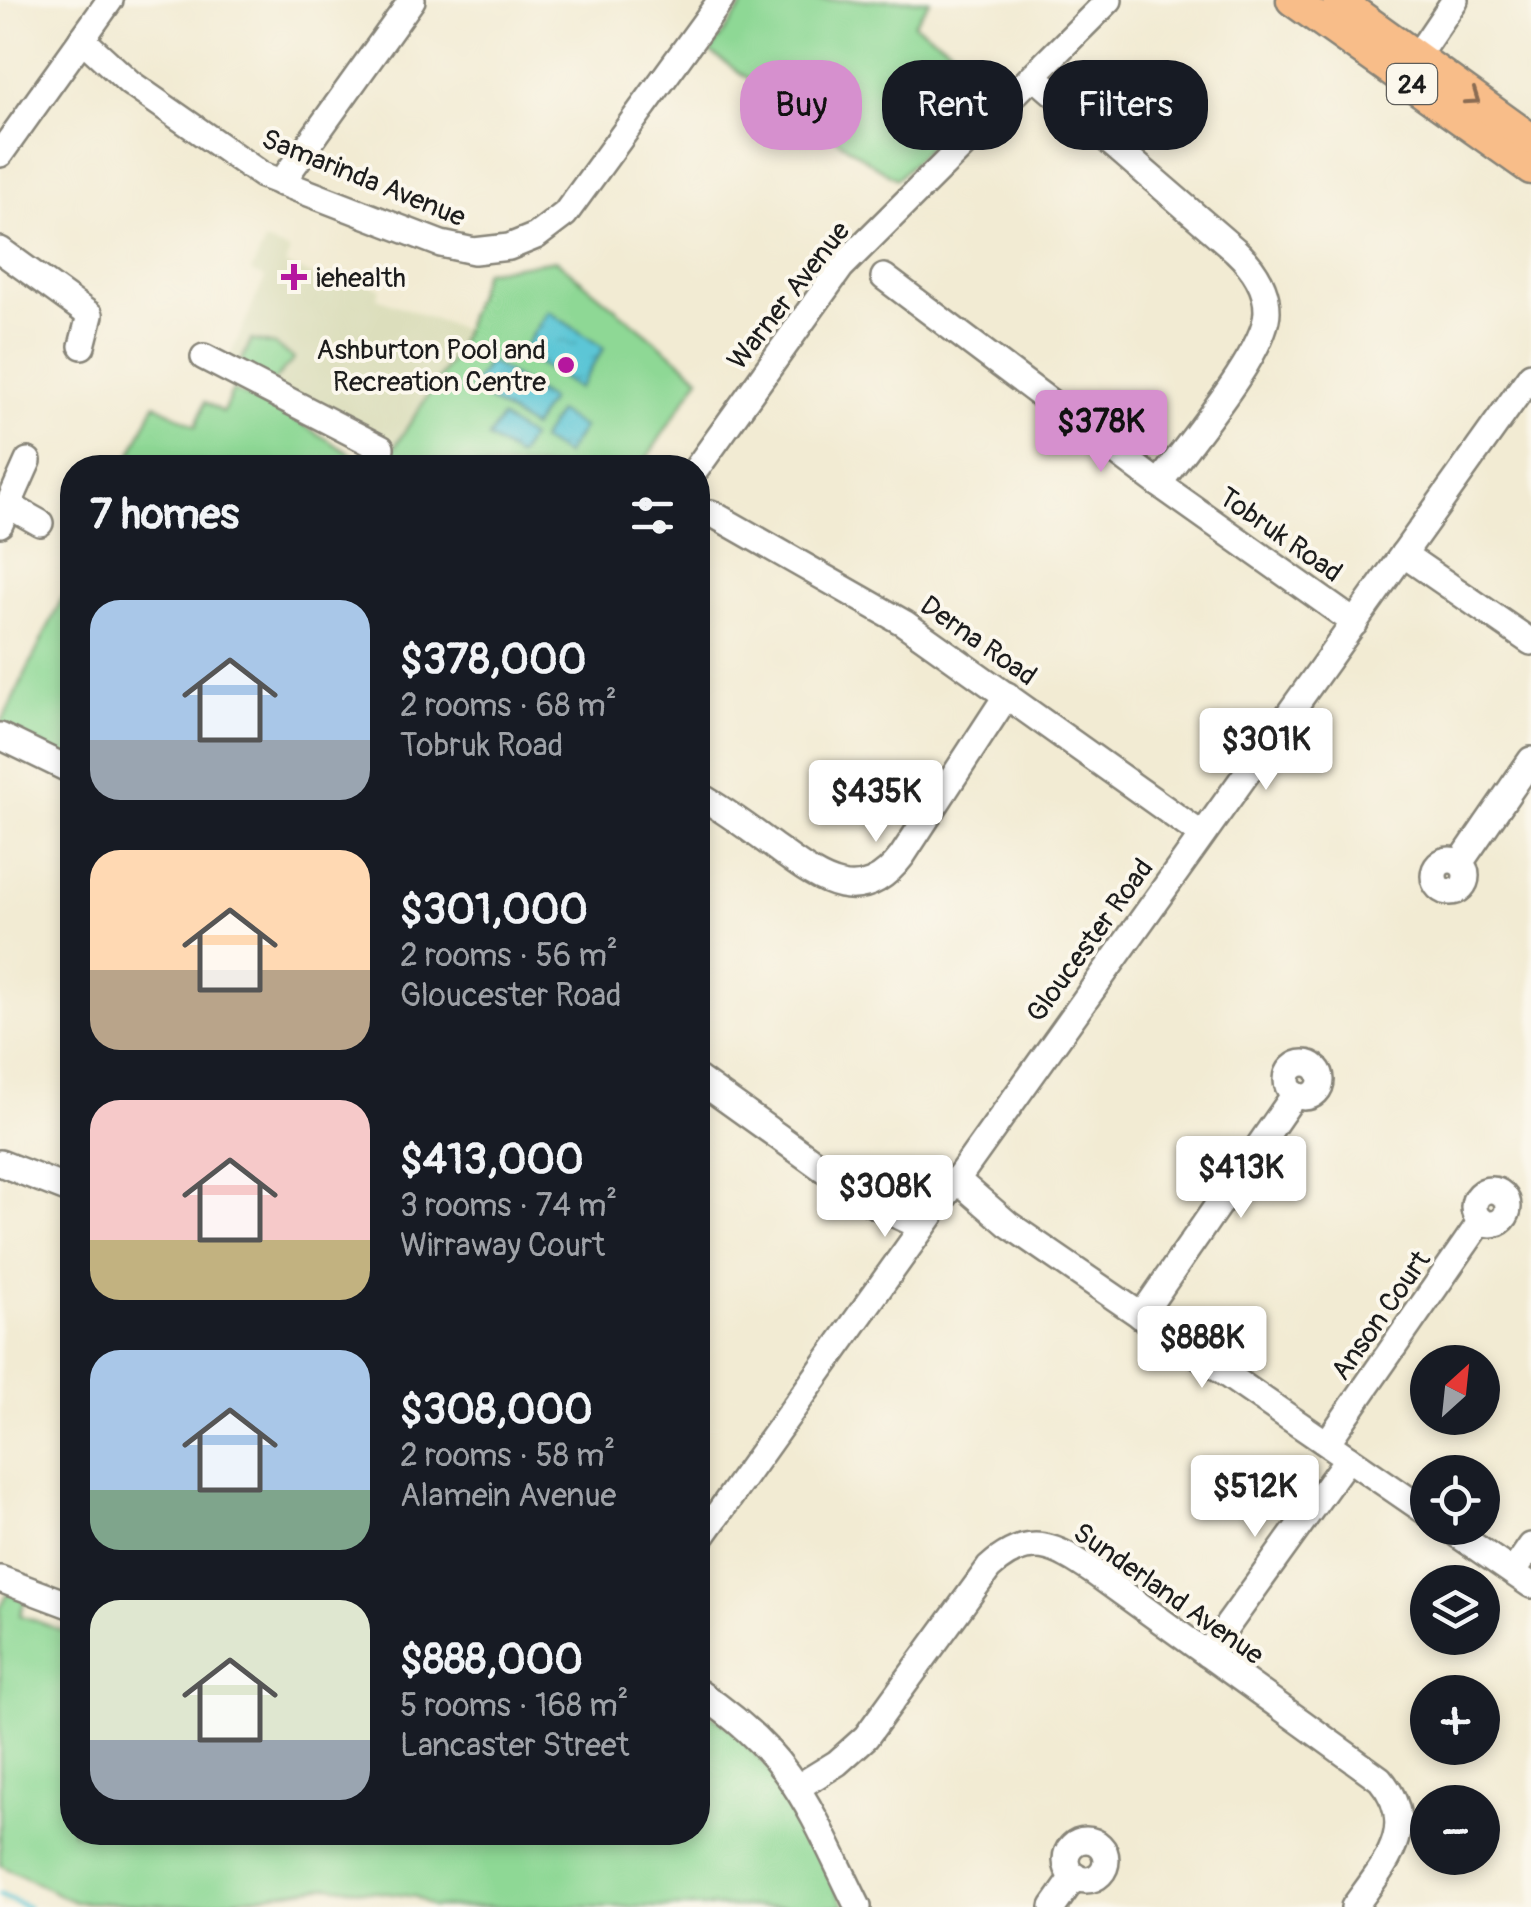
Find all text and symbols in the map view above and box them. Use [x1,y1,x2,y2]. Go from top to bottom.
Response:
chip: Buy [740,60,862,150]
chip: Rent [882,60,1023,150]
chip: Filters [1043,60,1208,150]
road number: 24 [1387,64,1437,104]
one-way arrow [1462,86,1480,104]
street label: Samarinda Avenue [256,122,471,235]
street label: Warner Avenue [720,215,858,377]
place label: iehealth [316,261,406,296]
marker: iehealth [281,264,307,290]
place label: Ashburton Pool and Recreation Centre [316,333,546,400]
marker: Ashburton Pool and Recreation Centre [555,354,577,376]
pin: $378K [1031,390,1171,475]
text: $378K [1057,402,1145,442]
street label: Tobruk Road [1212,480,1349,591]
icon: filters [625,488,680,543]
text: 7 homes [90,489,239,541]
street label: Derna Road [913,588,1043,694]
text: $378,000 [400,634,586,686]
icon: home [170,640,290,760]
text: 2 rooms · 68 m² [400,686,617,726]
pin: $301K [1196,708,1336,793]
text: $301K [1222,720,1310,760]
text: Tobruk Road [400,726,563,766]
pin: $435K [806,760,946,845]
text: $435K [831,772,921,812]
street label: Gloucester Road [1019,852,1161,1030]
text: $301,000 [400,884,588,936]
icon: home [170,890,290,1010]
text: 2 rooms · 56 m² [400,936,618,976]
text: Gloucester Road [400,976,621,1016]
text: $413,000 [400,1134,584,1186]
pin: $413K [1171,1136,1311,1221]
icon: home [170,1140,290,1260]
text: $413K [1198,1148,1284,1188]
pin: $308K [815,1155,955,1240]
text: $308K [839,1167,931,1207]
text: 3 rooms · 74 m² [400,1186,617,1226]
text: Wirraway Court [400,1226,605,1266]
street label: Anson Court [1324,1244,1439,1387]
pin: $888K [1132,1306,1272,1391]
text: $888K [1159,1318,1245,1358]
north arrow [1410,1345,1500,1435]
map controls [1410,1345,1500,1875]
text: $308,000 [400,1384,593,1436]
icon: home [170,1390,290,1510]
text: 2 rooms · 58 m² [400,1436,615,1476]
pin: $512K [1185,1455,1325,1540]
button: locate [1410,1455,1500,1545]
text: $512K [1213,1467,1297,1507]
text: Alamein Avenue [400,1476,616,1516]
street label: Sunderland Avenue [1066,1515,1270,1673]
button: layers [1410,1565,1500,1655]
text: $888,000 [400,1634,583,1686]
icon: home [170,1640,290,1760]
button: + [1410,1675,1500,1765]
text: 5 rooms · 168 m² [400,1686,629,1726]
text: Lancaster Street [400,1726,629,1766]
button: − [1410,1785,1500,1875]

